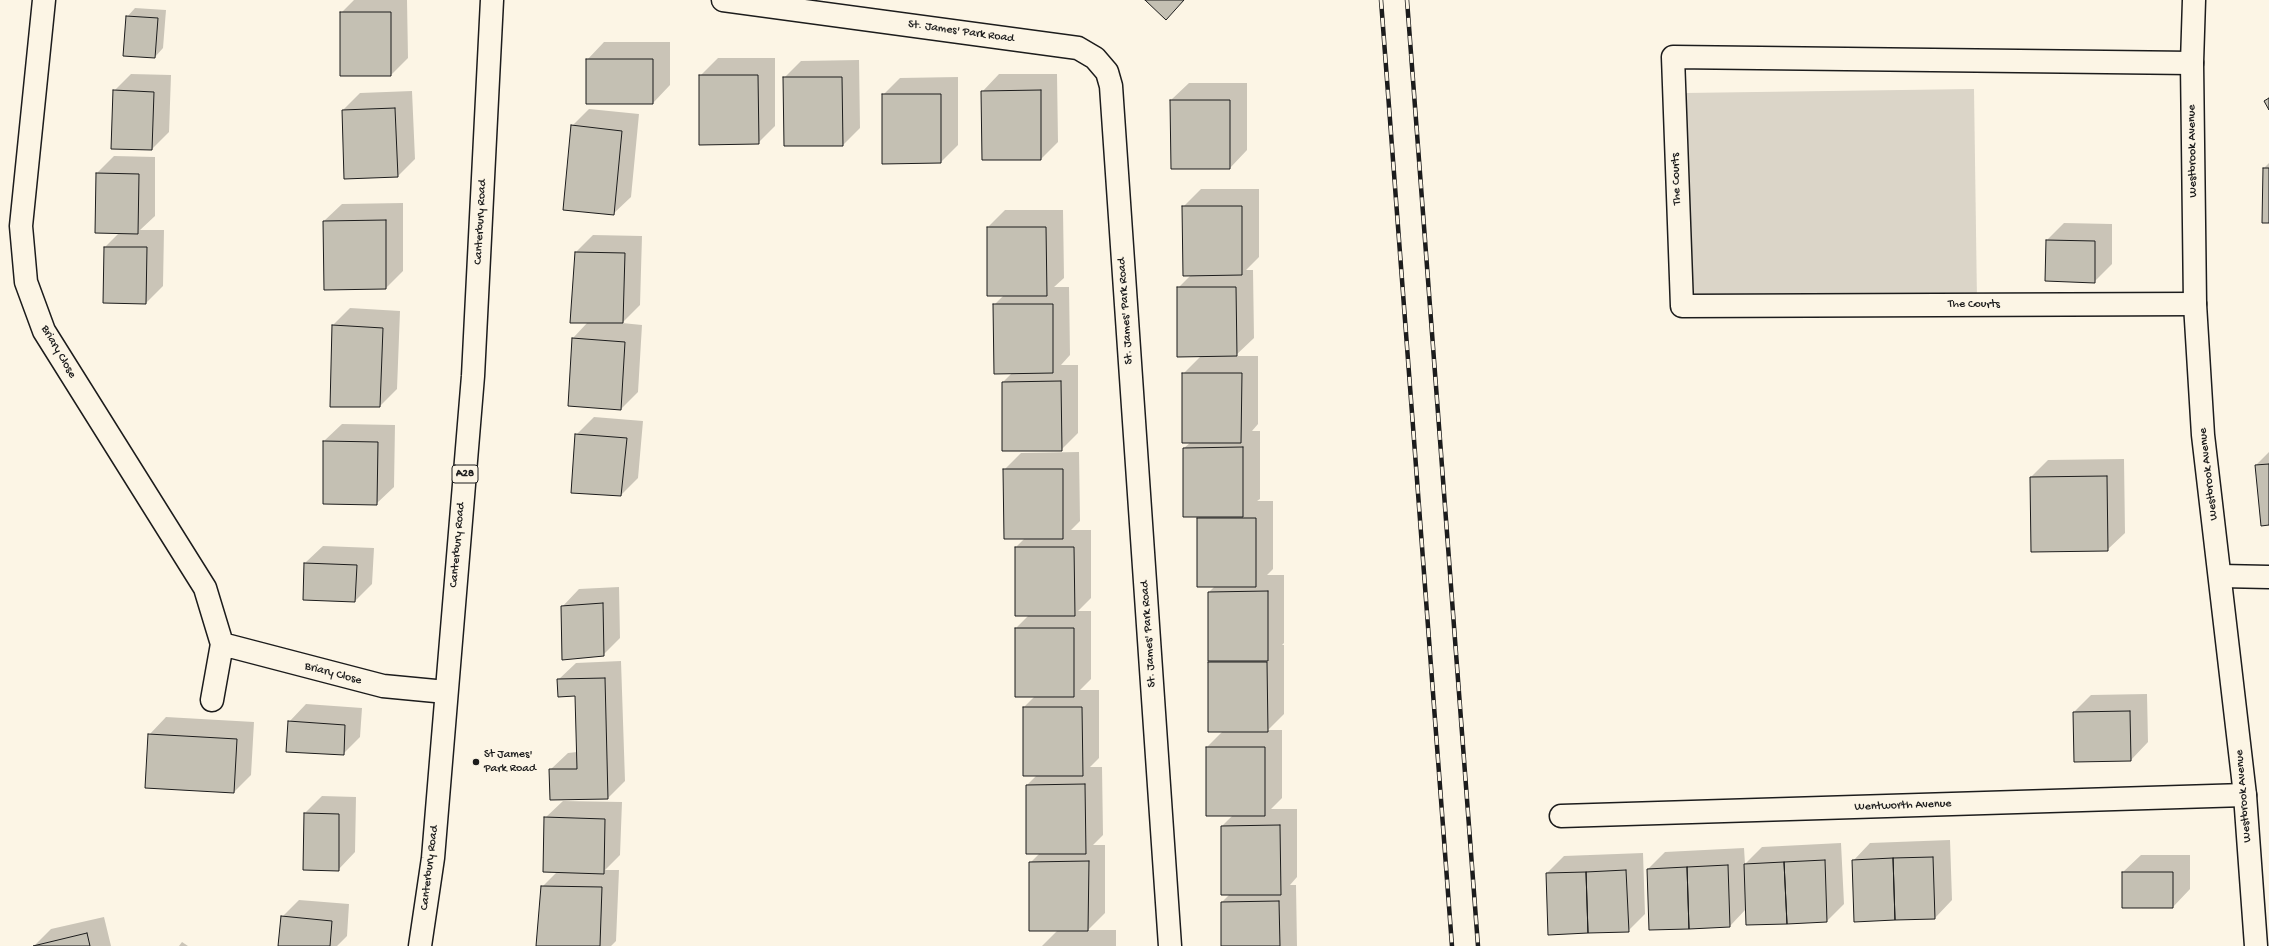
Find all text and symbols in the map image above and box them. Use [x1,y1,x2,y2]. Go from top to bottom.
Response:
street label: St. James' Park Road [907,17,1015,47]
street label: Westbrook Avenue [2185,104,2201,198]
street label: The Courts [1669,153,1685,205]
street label: Canterbury Road [472,179,490,265]
street label: St. James' Park Road [1115,257,1137,365]
street label: The Courts [1948,298,2000,312]
street label: Briary Close [37,323,79,381]
street label: Westbrook Avenue [2196,427,2222,521]
road number: A28 [452,465,478,483]
street label: Canterbury Road [447,502,469,588]
street label: St. James' Park Road [1138,580,1160,688]
street label: Briary Close [303,659,363,689]
place label: St James' Park Road [484,748,536,776]
street label: Westbrook Avenue [2233,749,2255,843]
marker: St James' Park Road [471,757,481,767]
street label: Wentworth Avenue [1854,797,1952,815]
street label: Canterbury Road [418,825,442,911]

